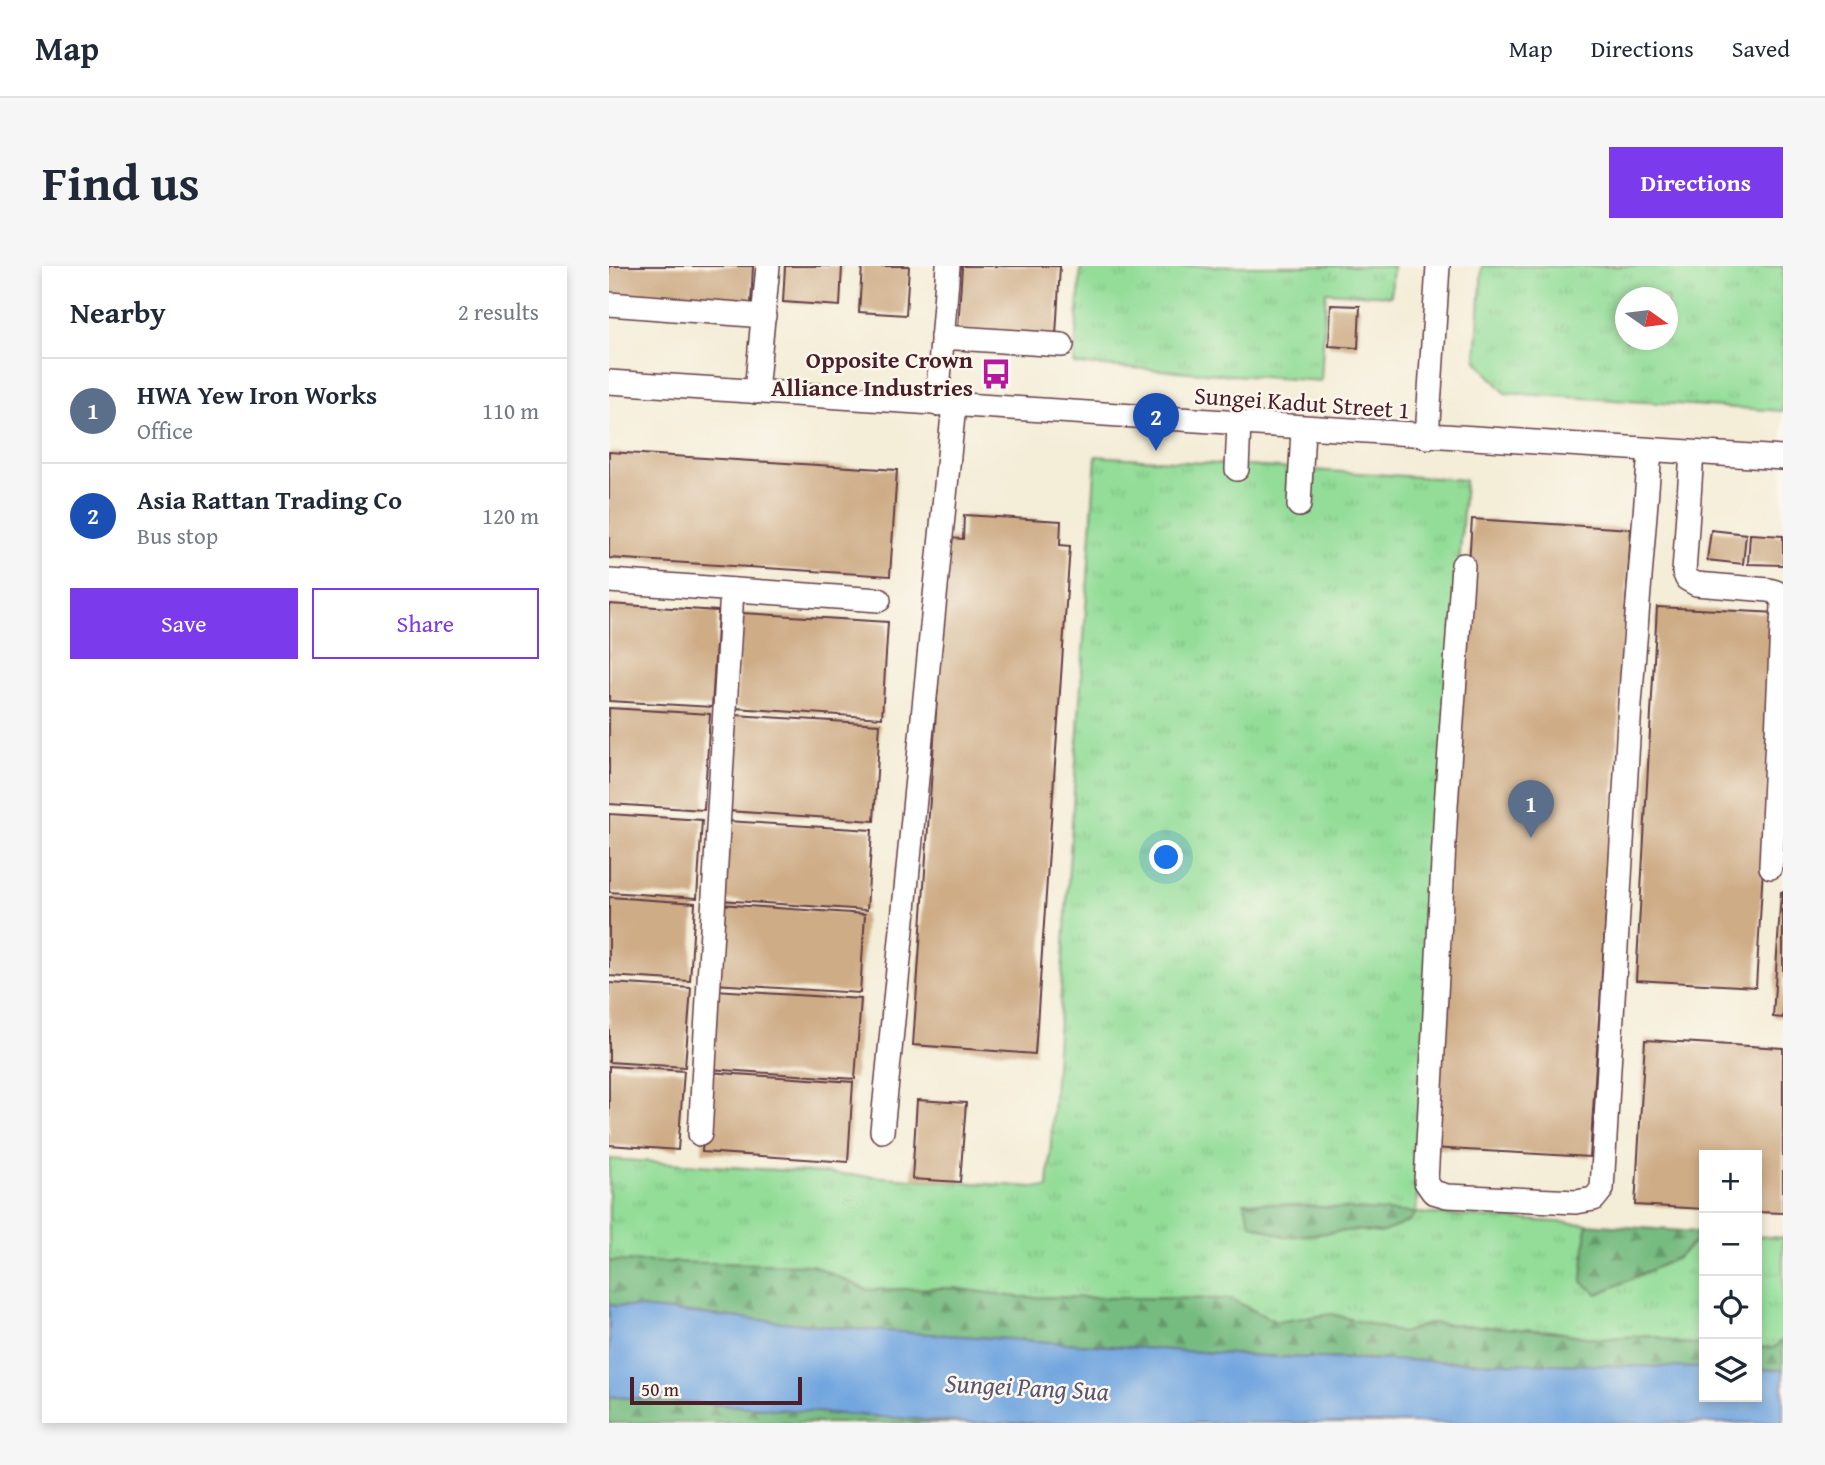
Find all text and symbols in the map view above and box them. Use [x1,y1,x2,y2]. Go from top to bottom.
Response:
text: Map [35,24,99,72]
text: Map [1509,31,1553,66]
text: Directions [1591,31,1694,66]
text: Saved [1732,31,1790,66]
text: Find us [42,146,200,218]
button: Directions [1609,147,1783,218]
north arrow [1615,287,1678,350]
text: Nearby [70,290,166,334]
text: 2 results [458,295,539,328]
place label: Opposite Crown Alliance Industries [771,342,973,405]
bus stop icon: Opposite Crown Alliance Industries [979,357,1013,391]
text: HWA Yew Iron Works [137,375,377,414]
street label: Sungei Kadut Street 1 [1193,378,1411,427]
pin: 2 [1133,393,1179,451]
text: 1 [87,394,99,427]
text: 110 m [482,394,539,427]
text: Office [137,414,193,447]
text: Asia Rattan Trading Co [137,480,402,519]
text: 2 [87,499,99,532]
text: 120 m [482,499,539,532]
text: Bus stop [137,519,218,552]
button: Save [70,588,298,659]
button: Share [312,588,539,659]
pin: 1 [1508,780,1554,838]
your location [1149,840,1183,874]
map controls [1699,1150,1762,1402]
button: + [1699,1150,1762,1213]
button: − [1699,1213,1762,1276]
button: locate [1699,1276,1762,1339]
button: layers [1699,1339,1762,1402]
water label: Sungei Pang Sua [944,1363,1110,1410]
scale bar [630,1374,801,1406]
text: 50 m [641,1375,679,1403]

